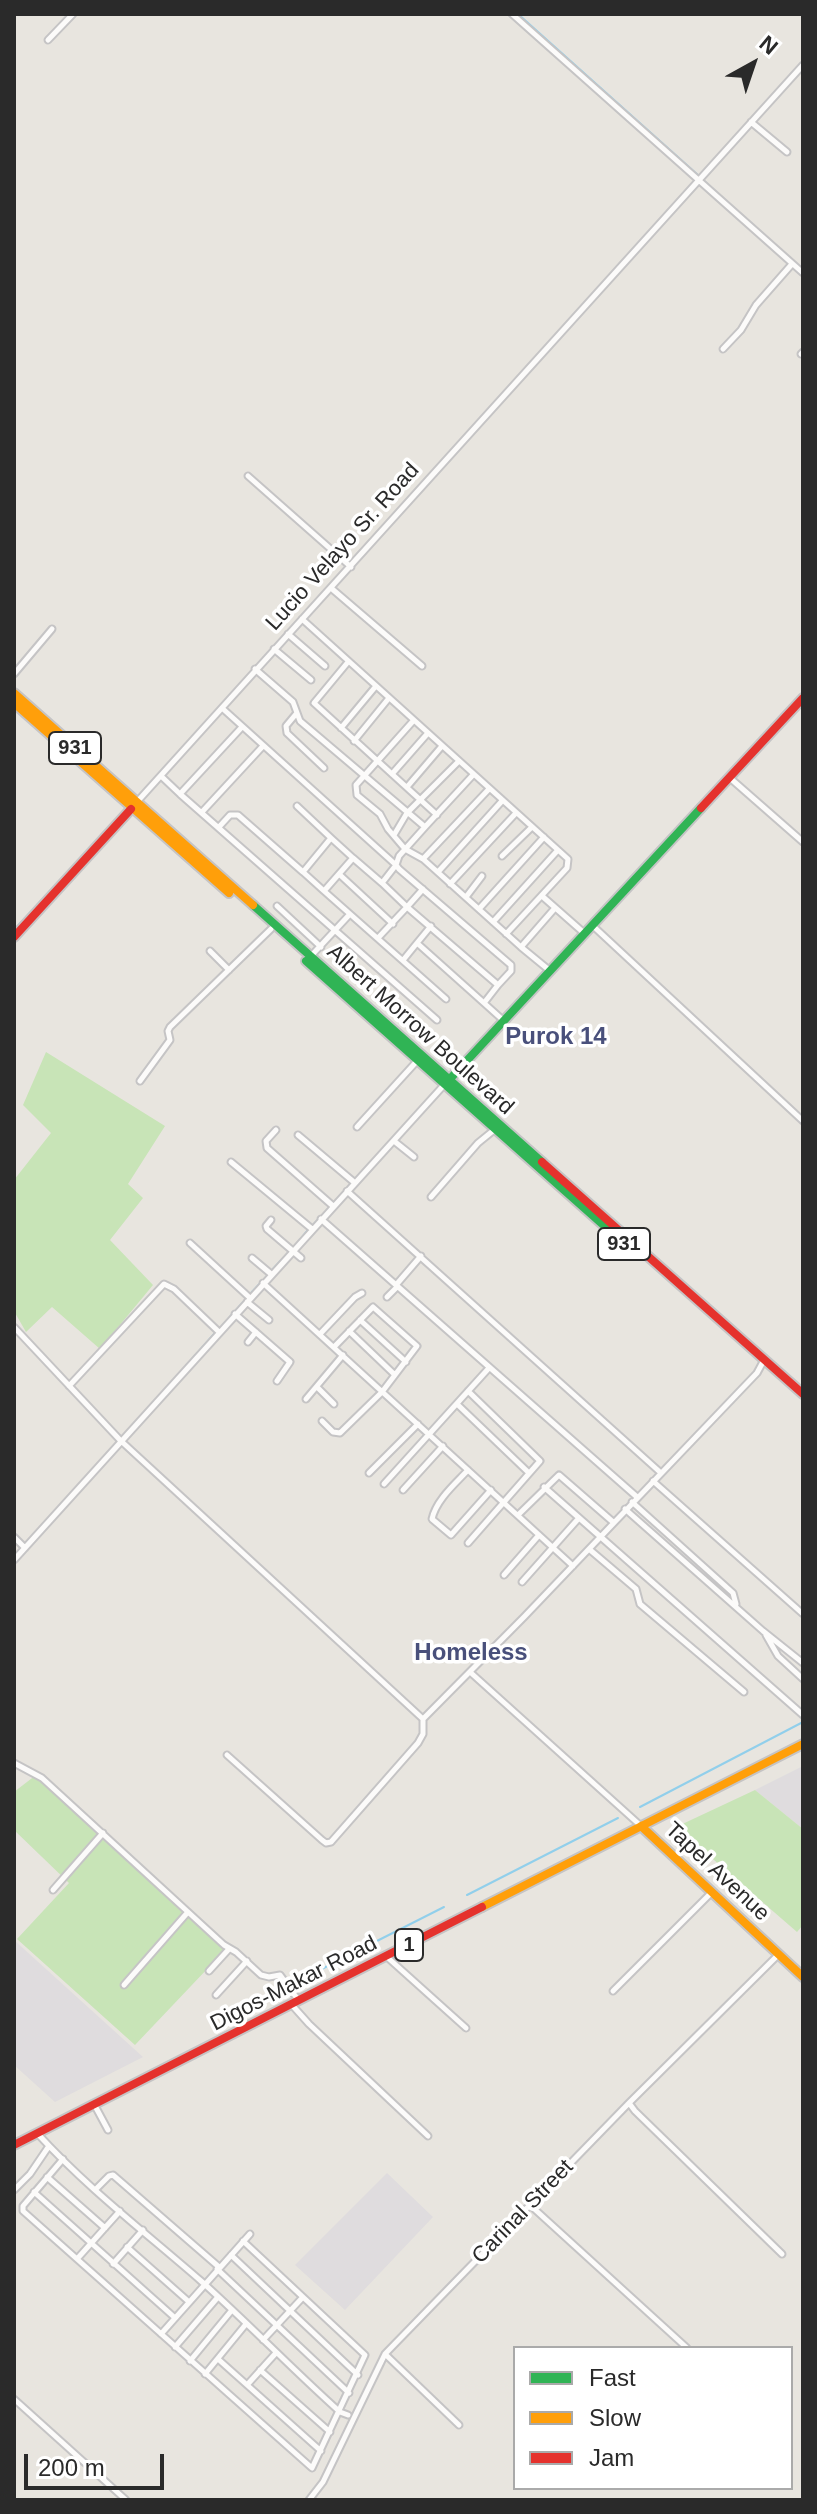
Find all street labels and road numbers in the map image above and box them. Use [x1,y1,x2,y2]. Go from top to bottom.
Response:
street label: Lucio Velayo Sr. Road [261,458,425,636]
road number: 931 [49,732,101,764]
street label: Albert Morrow Boulevard [321,939,519,1121]
road number: 931 [598,1228,650,1260]
street label: Tapel Avenue [659,1817,775,1927]
road number: 1 [395,1929,423,1961]
street label: Digos-Makar Road [206,1931,382,2037]
street label: Carinal Street [467,2154,579,2270]

